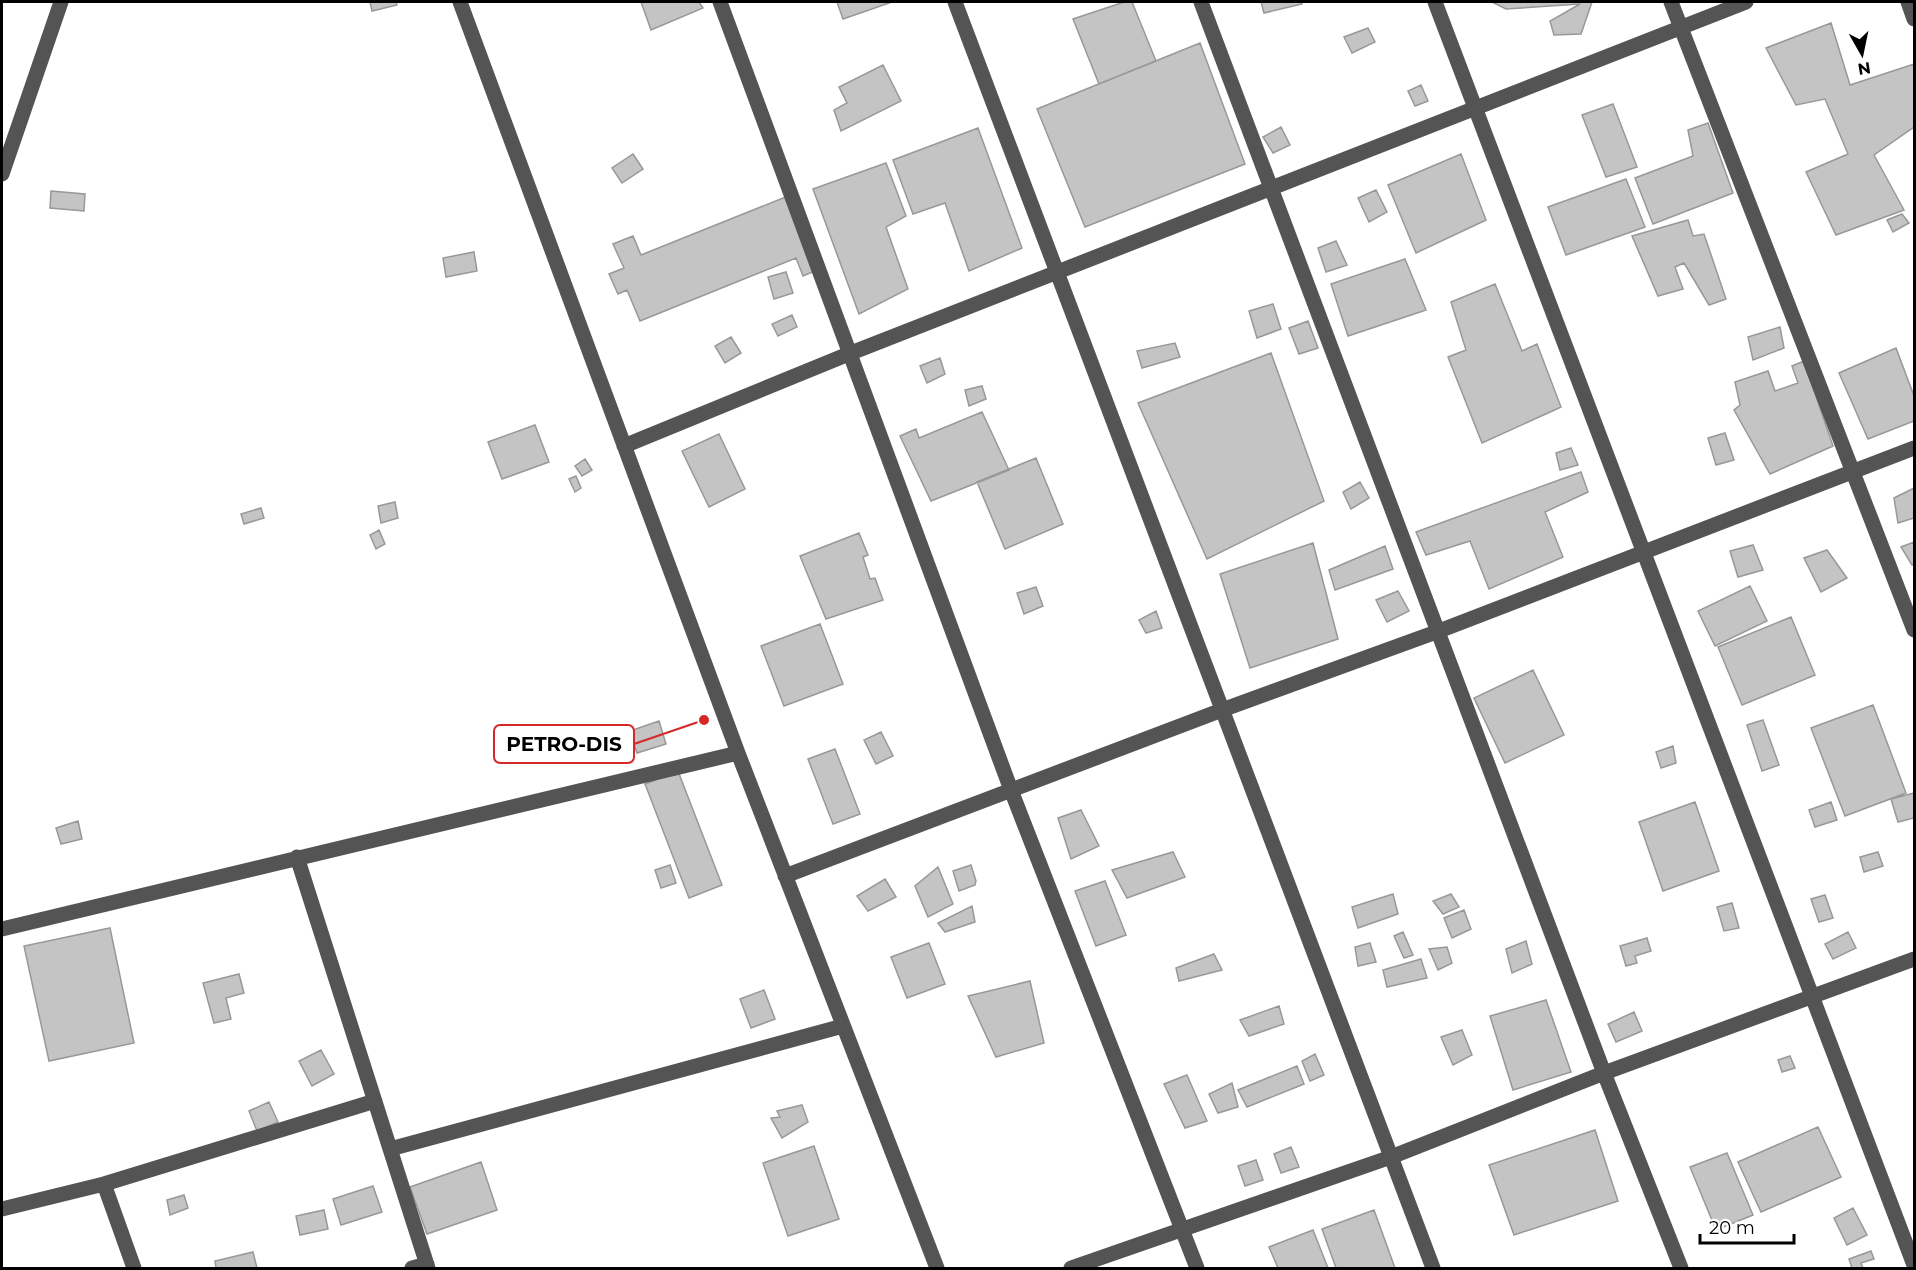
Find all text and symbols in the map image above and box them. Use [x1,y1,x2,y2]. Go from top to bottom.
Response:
north arrow [1832,24,1892,84]
text: N [1856,58,1872,79]
callout: PETRO-DIS [494,725,634,763]
text: PETRO-DIS [506,732,622,756]
scale bar [1700,1207,1794,1245]
text: 20 m [1709,1217,1755,1239]

